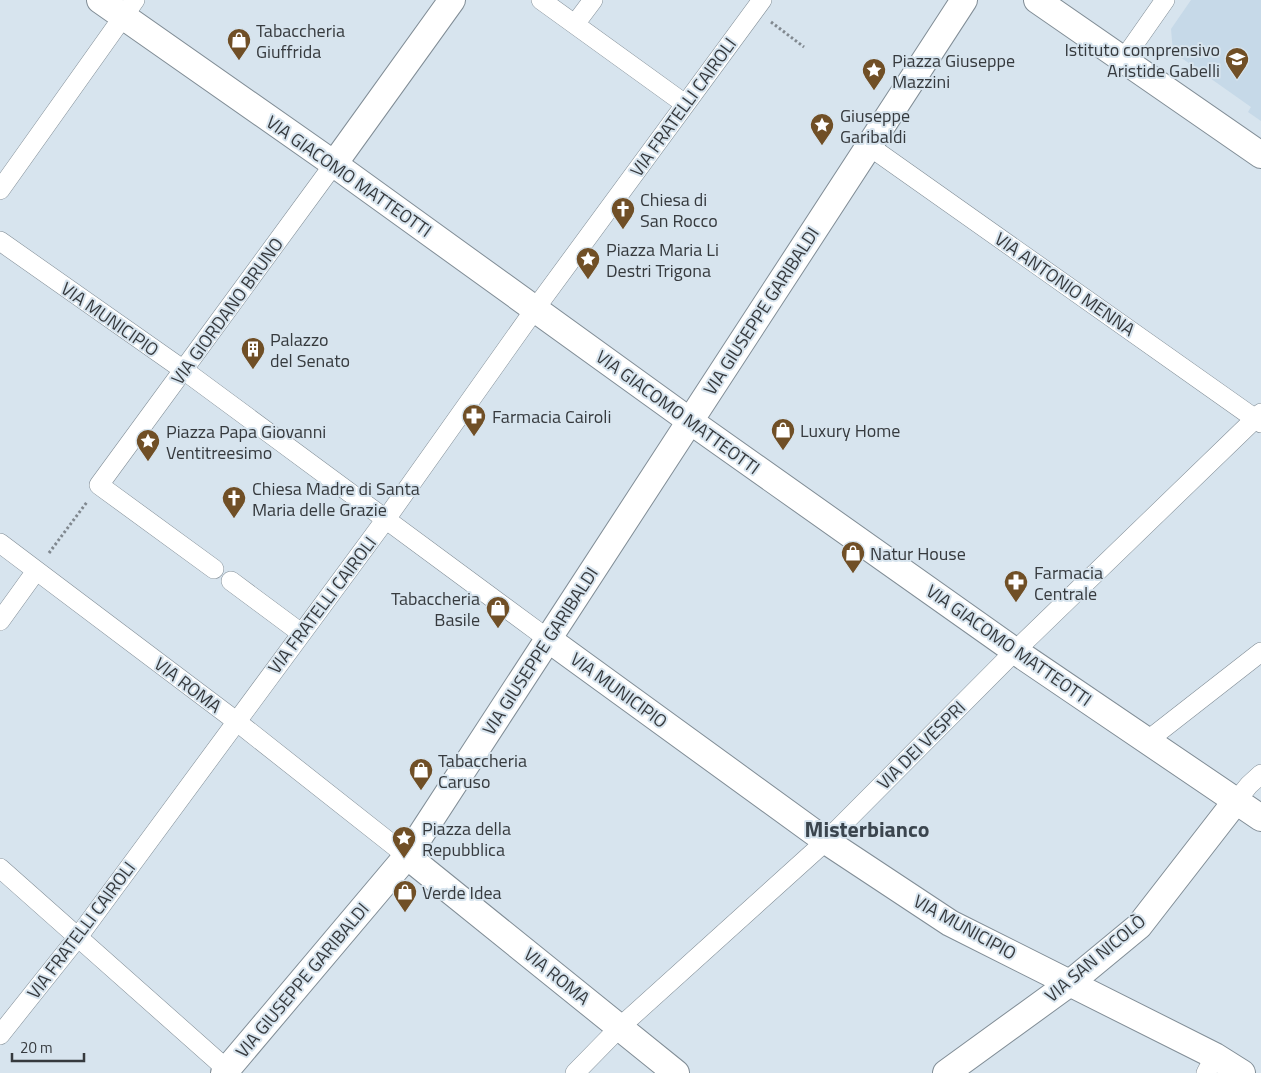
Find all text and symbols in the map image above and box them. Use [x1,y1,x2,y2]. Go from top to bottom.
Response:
place label: Tabaccheria Giuffrida [256,17,345,65]
shop icon: Tabaccheria Giuffrida [226,27,252,61]
street label: VIA FRATELLI CAIROLI [623,32,743,182]
place label: Istituto comprensivo Aristide Gabelli [1064,36,1220,84]
school or university icon: Istituto comprensivo Aristide Gabelli [1224,46,1250,80]
place label: Piazza Giuseppe Mazzini [892,47,1015,95]
place icon: Piazza Giuseppe Mazzini [861,57,887,91]
place label: Giuseppe Garibaldi [840,102,910,150]
street label: VIA GIACOMO MATTEOTTI [261,109,437,243]
place icon: Giuseppe Garibaldi [809,112,835,146]
place label: Chiesa di San Rocco [640,186,718,234]
church icon: Chiesa di San Rocco [610,196,636,230]
street label: VIA GIUSEPPE GARIBALDI [696,222,826,400]
street label: VIA ANTONIO MENNA [989,225,1141,343]
street label: VIA GIORDANO BRUNO [164,232,290,390]
place label: Piazza Maria Li Destri Trigona [606,236,719,284]
place icon: Piazza Maria Li Destri Trigona [575,246,601,280]
street label: VIA MUNICIPIO [56,275,164,363]
place label: Palazzo del Senato [270,326,350,374]
building icon: Palazzo del Senato [240,336,266,370]
street label: VIA GIACOMO MATTEOTTI [591,343,765,481]
pharmacy icon: Farmacia Cairoli [461,403,487,437]
place label: Farmacia Cairoli [492,403,611,430]
shop icon: Luxury Home [770,417,796,451]
place label: Luxury Home [800,417,900,444]
place label: Piazza Papa Giovanni Ventitreesimo [166,418,326,466]
place icon: Piazza Papa Giovanni Ventitreesimo [135,428,161,462]
place label: Chiesa Madre di Santa Maria delle Grazie [252,475,420,523]
church icon: Chiesa Madre di Santa Maria delle Grazie [221,485,247,519]
street label: VIA FRATELLI CAIROLI [261,531,383,679]
shop icon: Natur House [840,540,866,574]
place label: Natur House [870,540,966,567]
place label: Farmacia Centrale [1034,559,1103,607]
street label: VIA GIUSEPPE GARIBALDI [475,562,605,740]
pharmacy icon: Farmacia Centrale [1003,569,1029,603]
street label: VIA GIACOMO MATTEOTTI [921,578,1097,712]
place label: Tabaccheria Basile [391,585,480,633]
shop icon: Tabaccheria Basile [485,595,511,629]
street label: VIA MUNICIPIO [565,646,673,734]
street label: VIA ROMA [149,651,228,720]
street label: VIA DEI VESPRI [870,694,972,796]
place label: Tabaccheria Caruso [438,747,527,795]
shop icon: Tabaccheria Caruso [408,757,434,791]
district label: Misterbianco [805,812,929,846]
place label: Piazza della Repubblica [422,815,511,863]
place icon: Piazza della Repubblica [391,825,417,859]
street label: VIA FRATELLI CAIROLI [20,856,142,1004]
shop icon: Verde Idea [392,879,418,913]
place label: Verde Idea [422,879,502,906]
street label: VIA MUNICIPIO [909,888,1021,966]
street label: VIA GIUSEPPE GARIBALDI [229,897,375,1063]
street label: VIA SAN NICOLÒ [1039,908,1151,1008]
street label: VIA ROMA [518,941,596,1011]
scale bar [12,1030,85,1062]
text: 20 m [20,1036,53,1059]

